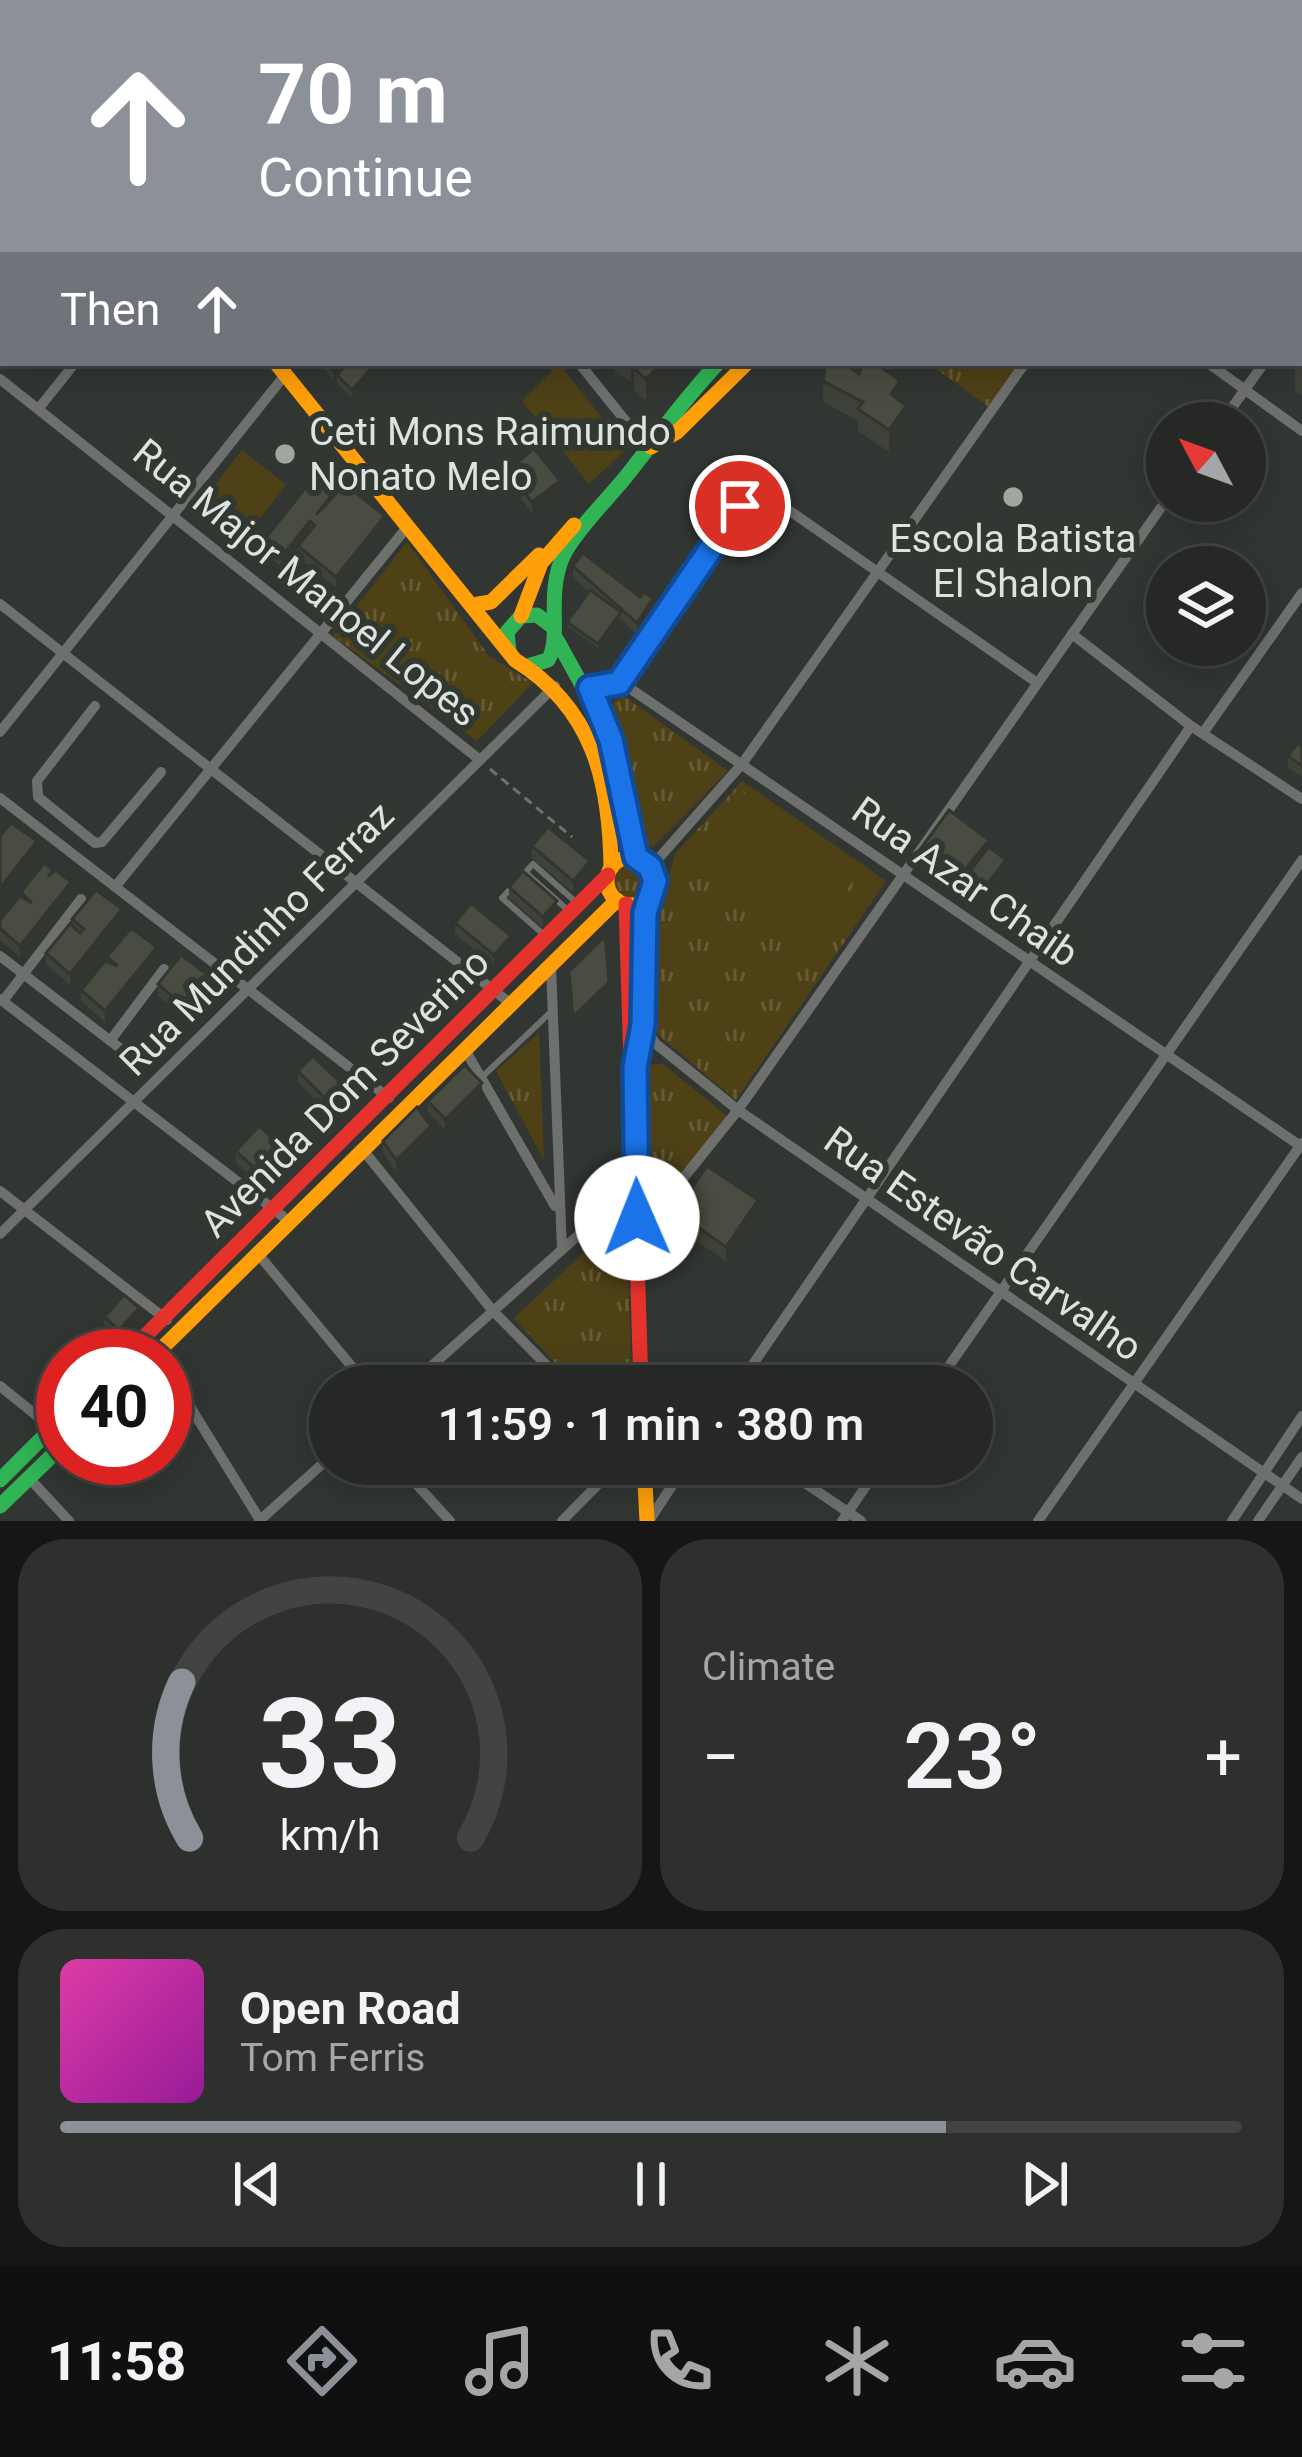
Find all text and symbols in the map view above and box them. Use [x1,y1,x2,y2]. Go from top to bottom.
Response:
text: 70 m [258,45,448,144]
icon: ahead [60,48,216,204]
text: Continue [258,146,473,209]
icon: ahead [184,276,250,342]
text: Then [60,283,160,336]
north arrow [1146,402,1266,522]
map controls [1146,402,1266,666]
place label: Ceti Mons Raimundo Nonato Melo [309,409,671,500]
street label: Rua Major Manoel Lopes [124,430,488,736]
marker: Ceti Mons Raimundo Nonato Melo [272,441,298,467]
pin [689,455,791,557]
icon: arrive [707,473,773,539]
marker: Escola Batista El Shalon [1000,484,1026,510]
place label: Escola Batista El Shalon [889,516,1137,607]
button: layers [1146,546,1266,666]
street label: Rua Azar Chaib [843,787,1087,977]
street label: Rua Mundinho Ferraz [111,793,403,1085]
street label: Avenida Dom Severino [191,939,499,1247]
street label: Rua Estevão Carvalho [815,1117,1151,1371]
position arrow [574,1155,700,1281]
speed limit sign: 40 [36,1329,192,1485]
text: 11:59 · 1 min · 380 m [438,1398,864,1451]
text: Climate [702,1644,835,1690]
text: 33 [258,1671,402,1817]
text: 23° [903,1705,1041,1810]
text: − [702,1719,740,1796]
text: + [1205,1719,1242,1796]
text: km/h [280,1810,380,1860]
text: Open Road [240,1982,461,2035]
text: Tom Ferris [240,2035,425,2081]
icon: previous [224,2151,290,2217]
icon: pause [618,2151,684,2217]
icon: next [1012,2151,1078,2217]
icon: directions [280,2319,364,2403]
icon: music [458,2319,542,2403]
icon: phone [637,2319,721,2403]
icon: climate [815,2319,899,2403]
icon: car [993,2319,1077,2403]
icon: filters [1171,2319,1255,2403]
text: 11:58 [47,2330,186,2393]

